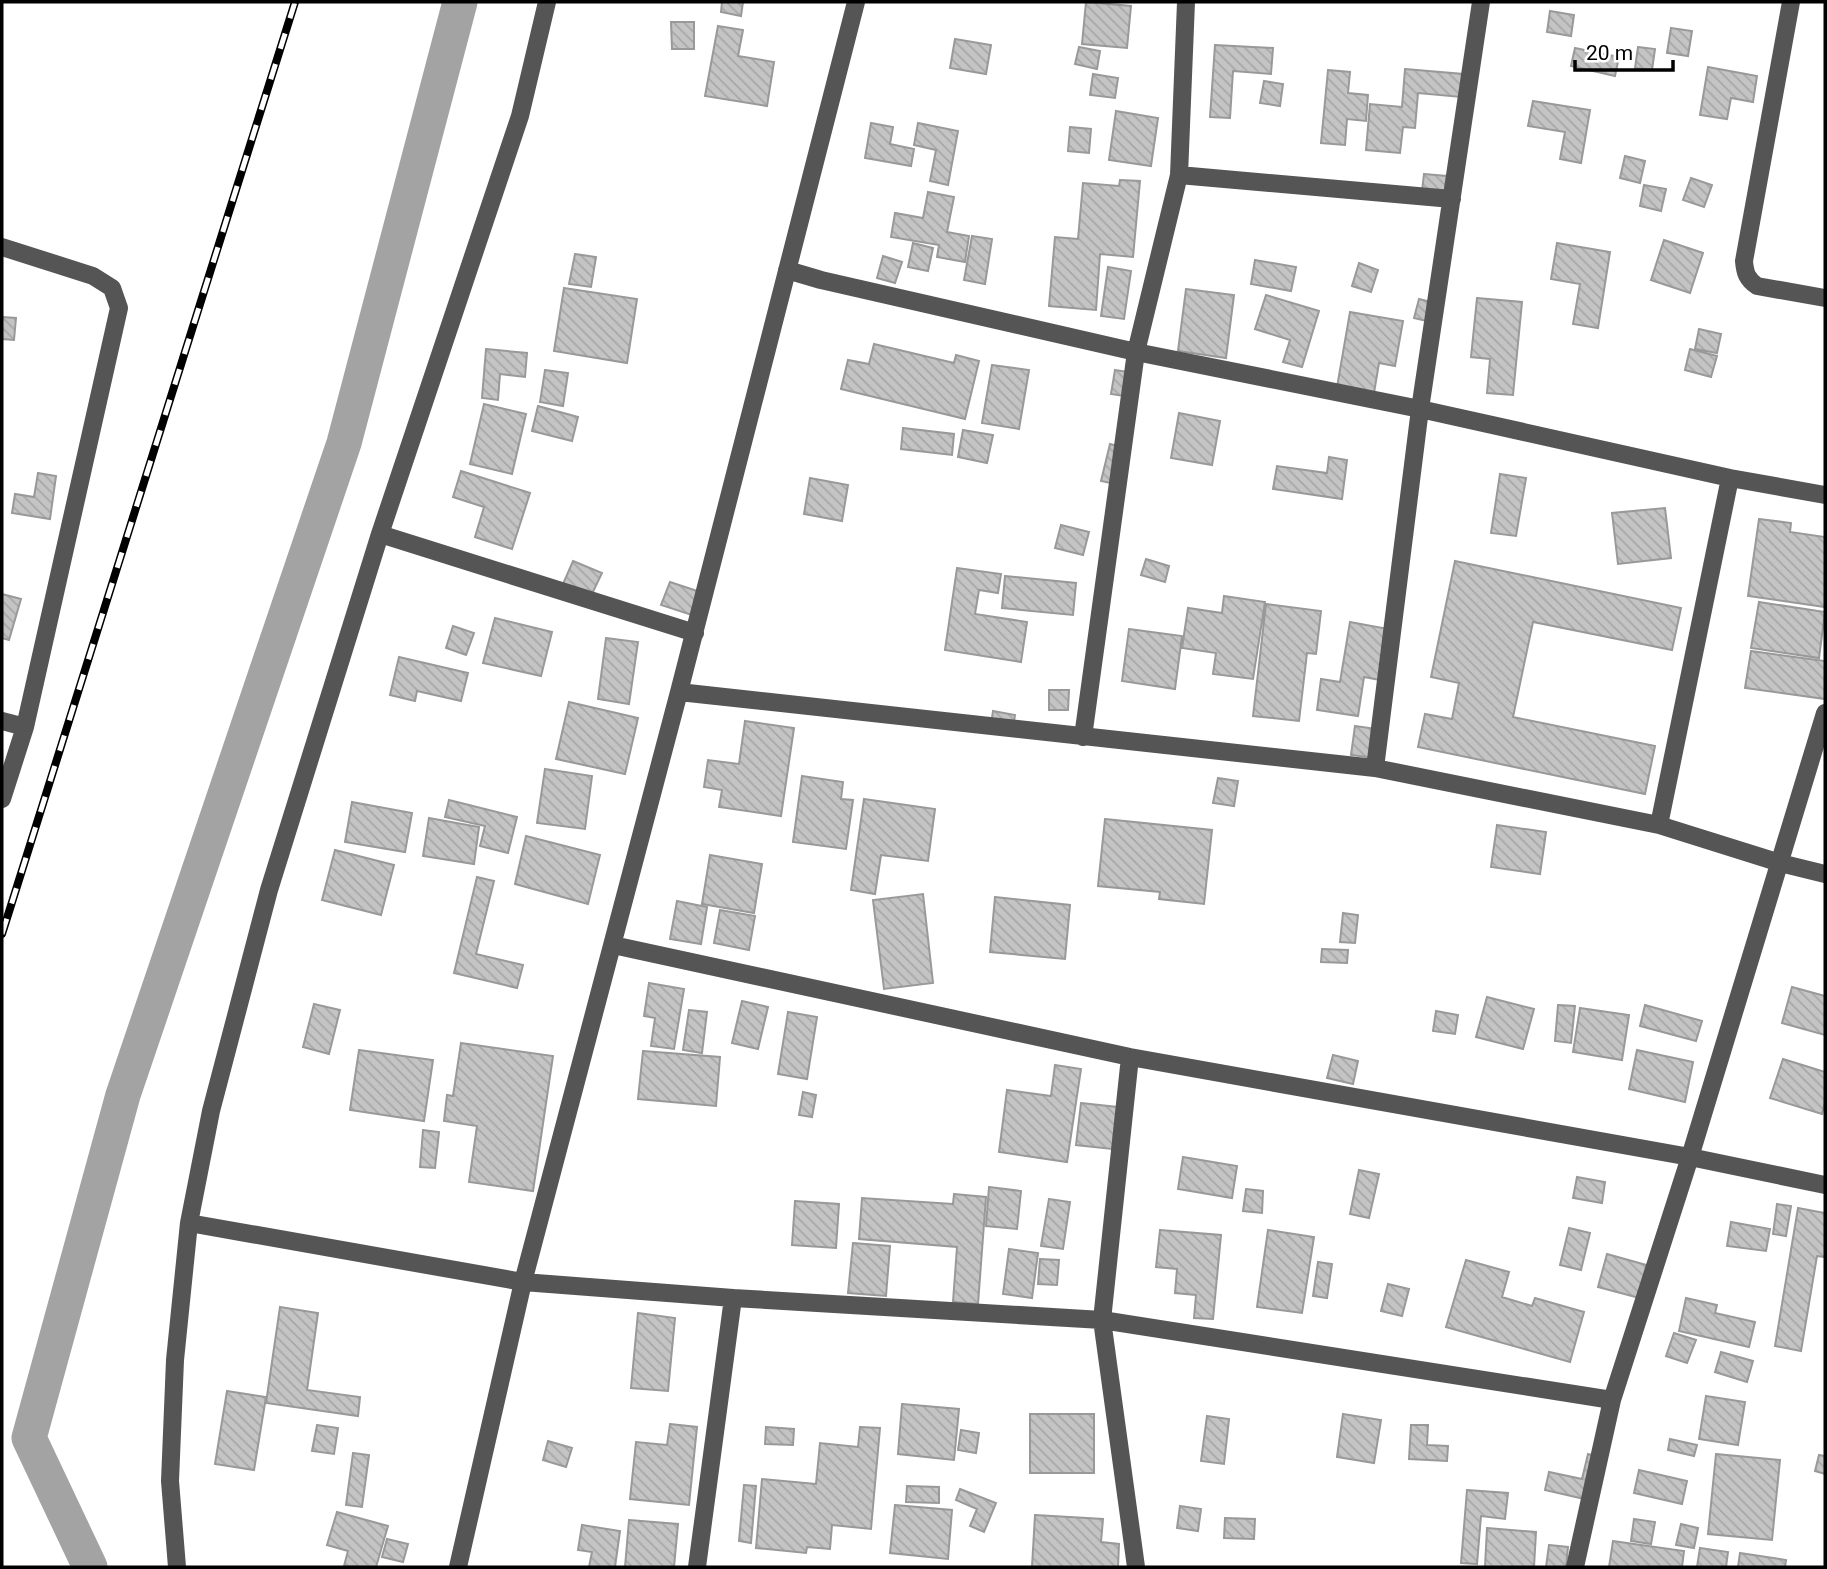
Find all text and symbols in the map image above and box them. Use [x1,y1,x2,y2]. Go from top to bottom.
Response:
scale bar [1575,28,1673,72]
text: 20 m [1586,41,1633,65]

